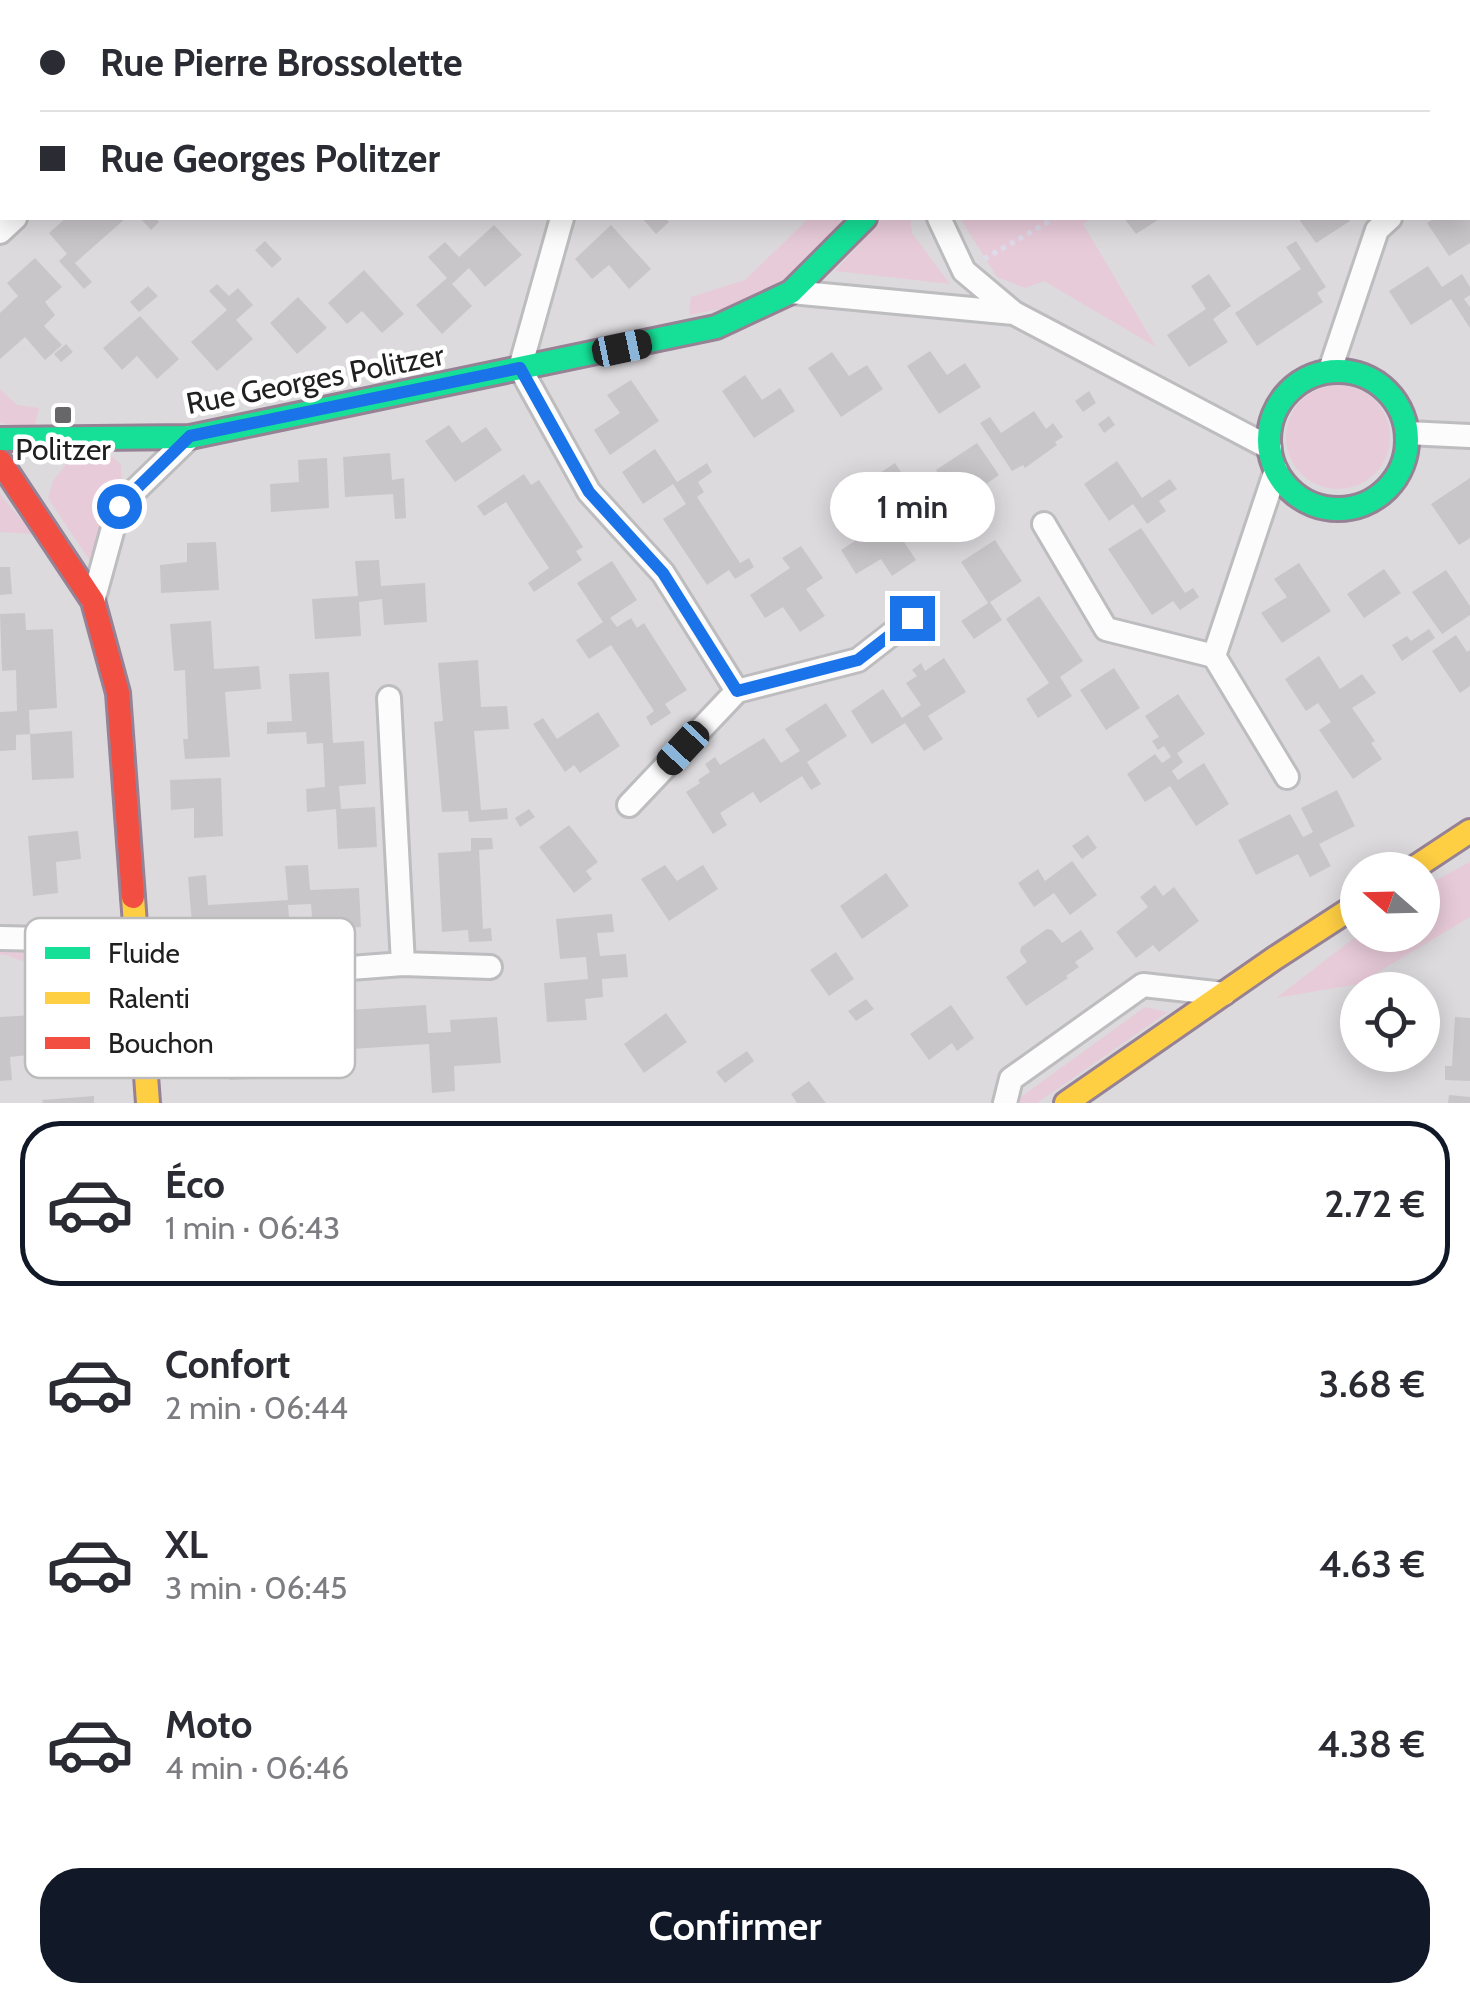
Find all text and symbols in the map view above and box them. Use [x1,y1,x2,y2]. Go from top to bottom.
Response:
text: Rue Pierre Brossolette [100,39,463,86]
text: Rue Georges Politzer [100,135,440,182]
car [590,327,654,369]
street label: Rue Georges Politzer [183,336,447,422]
marker: Politzer [52,404,74,426]
place label: Politzer [15,431,111,468]
callout: 1 min [830,473,994,543]
route start [97,484,142,529]
text: 1 min [877,487,948,526]
route end [890,596,935,641]
car [652,716,714,780]
north arrow [1340,852,1440,952]
map controls [1340,852,1440,1072]
legend [25,918,355,1078]
text: Fluide [108,936,180,970]
button: locate [1340,972,1440,1072]
text: Ralenti [108,981,190,1015]
text: Bouchon [108,1026,214,1060]
icon: car [45,1159,135,1249]
text: Éco [165,1161,225,1208]
text: 2.72 € [1324,1180,1425,1227]
text: 1 min · 06:43 [165,1208,340,1247]
icon: car [45,1339,135,1429]
text: Confort [165,1341,290,1388]
text: 3.68 € [1319,1360,1425,1407]
text: 2 min · 06:44 [165,1388,348,1427]
icon: car [45,1519,135,1609]
text: XL [165,1521,208,1568]
text: 4.63 € [1319,1540,1425,1587]
text: 3 min · 06:45 [165,1568,347,1607]
icon: car [45,1699,135,1789]
text: Moto [165,1701,252,1748]
text: 4.38 € [1317,1720,1425,1767]
text: 4 min · 06:46 [165,1748,349,1787]
button: Confirmer [40,1868,1430,1983]

